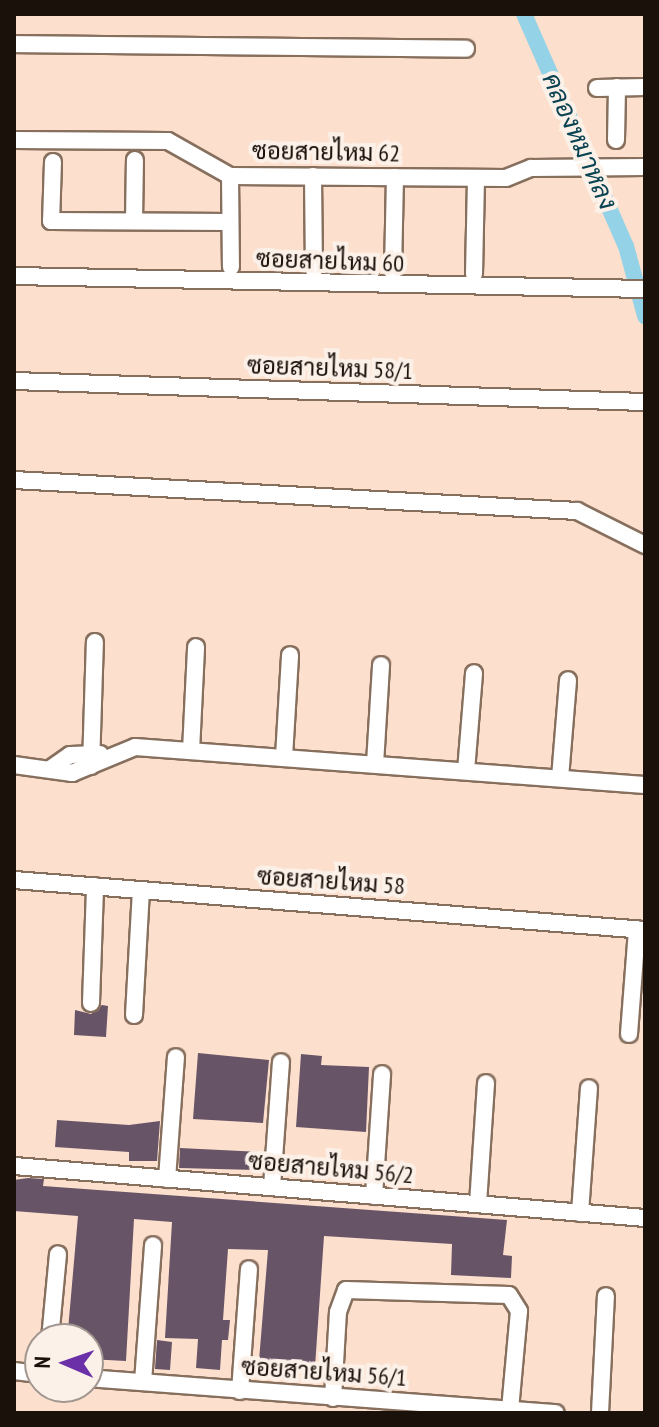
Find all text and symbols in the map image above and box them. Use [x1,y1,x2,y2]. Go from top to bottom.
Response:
water label: คลองหมาหลง [536,68,624,214]
street label: ซอยสายไหม 62 [252,136,400,168]
street label: ซอยสายไหม 60 [256,244,404,278]
street label: ซอยสายไหม 58/1 [247,351,413,385]
street label: ซอยสายไหม 58 [256,861,406,901]
street label: ซอยสายไหม 56/2 [247,1146,415,1190]
north arrow [24,1323,104,1403]
street label: ซอยสายไหม 56/1 [240,1352,408,1392]
text: N [28,1356,56,1369]

